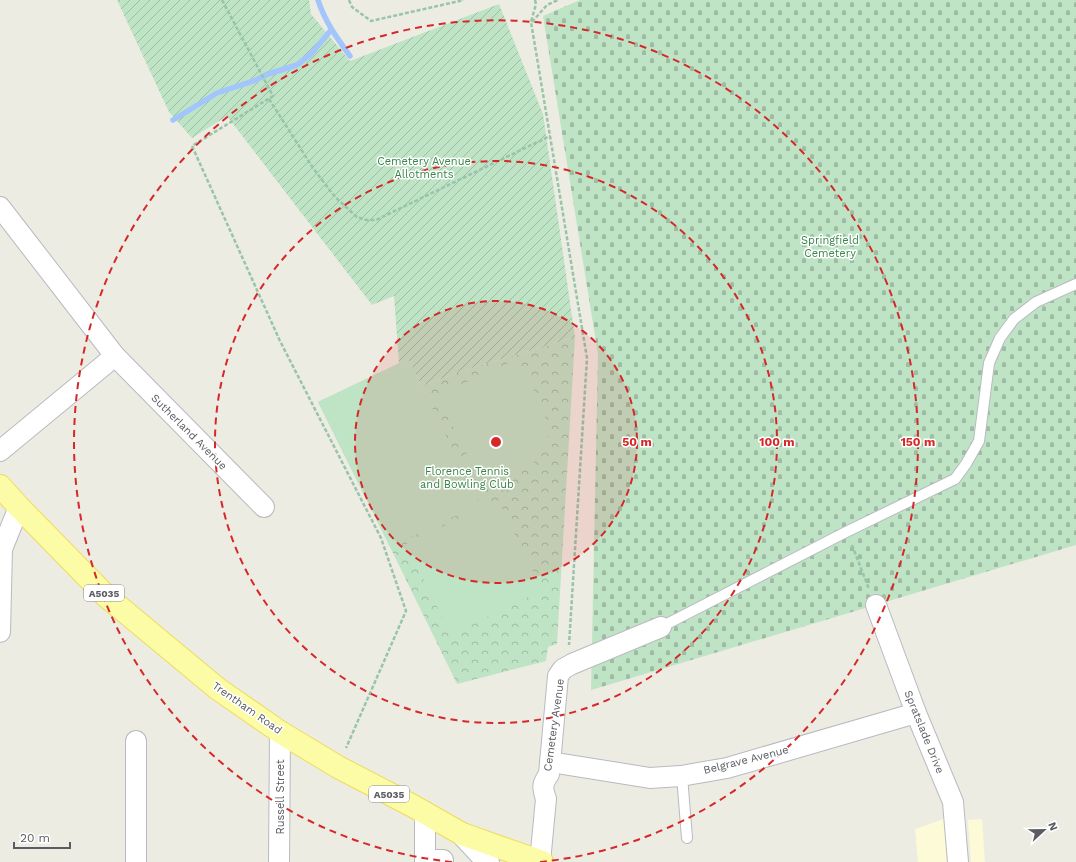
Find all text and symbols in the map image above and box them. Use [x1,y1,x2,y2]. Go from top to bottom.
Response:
park label: Cemetery Avenue Allotments [377,155,471,181]
park label: Springfield Cemetery [801,234,859,260]
street label: Sutherland Avenue [148,391,230,473]
centre of rings [489,435,503,449]
text: 50 m [622,435,652,449]
text: 100 m [759,435,795,449]
text: 150 m [901,435,935,449]
park label: Florence Tennis and Bowling Club [420,465,514,491]
road number: A5035 [84,585,124,601]
street label: Cemetery Avenue [541,678,567,772]
street label: Trentham Road [210,679,284,737]
street label: Spratslade Drive [901,688,947,776]
street label: Belgrave Avenue [702,743,790,777]
street label: Russell Street [274,759,287,835]
road number: A5035 [369,786,409,802]
north arrow [1024,810,1064,850]
text: N [1045,820,1060,833]
scale bar [14,824,70,850]
text: 20 m [20,831,50,845]

